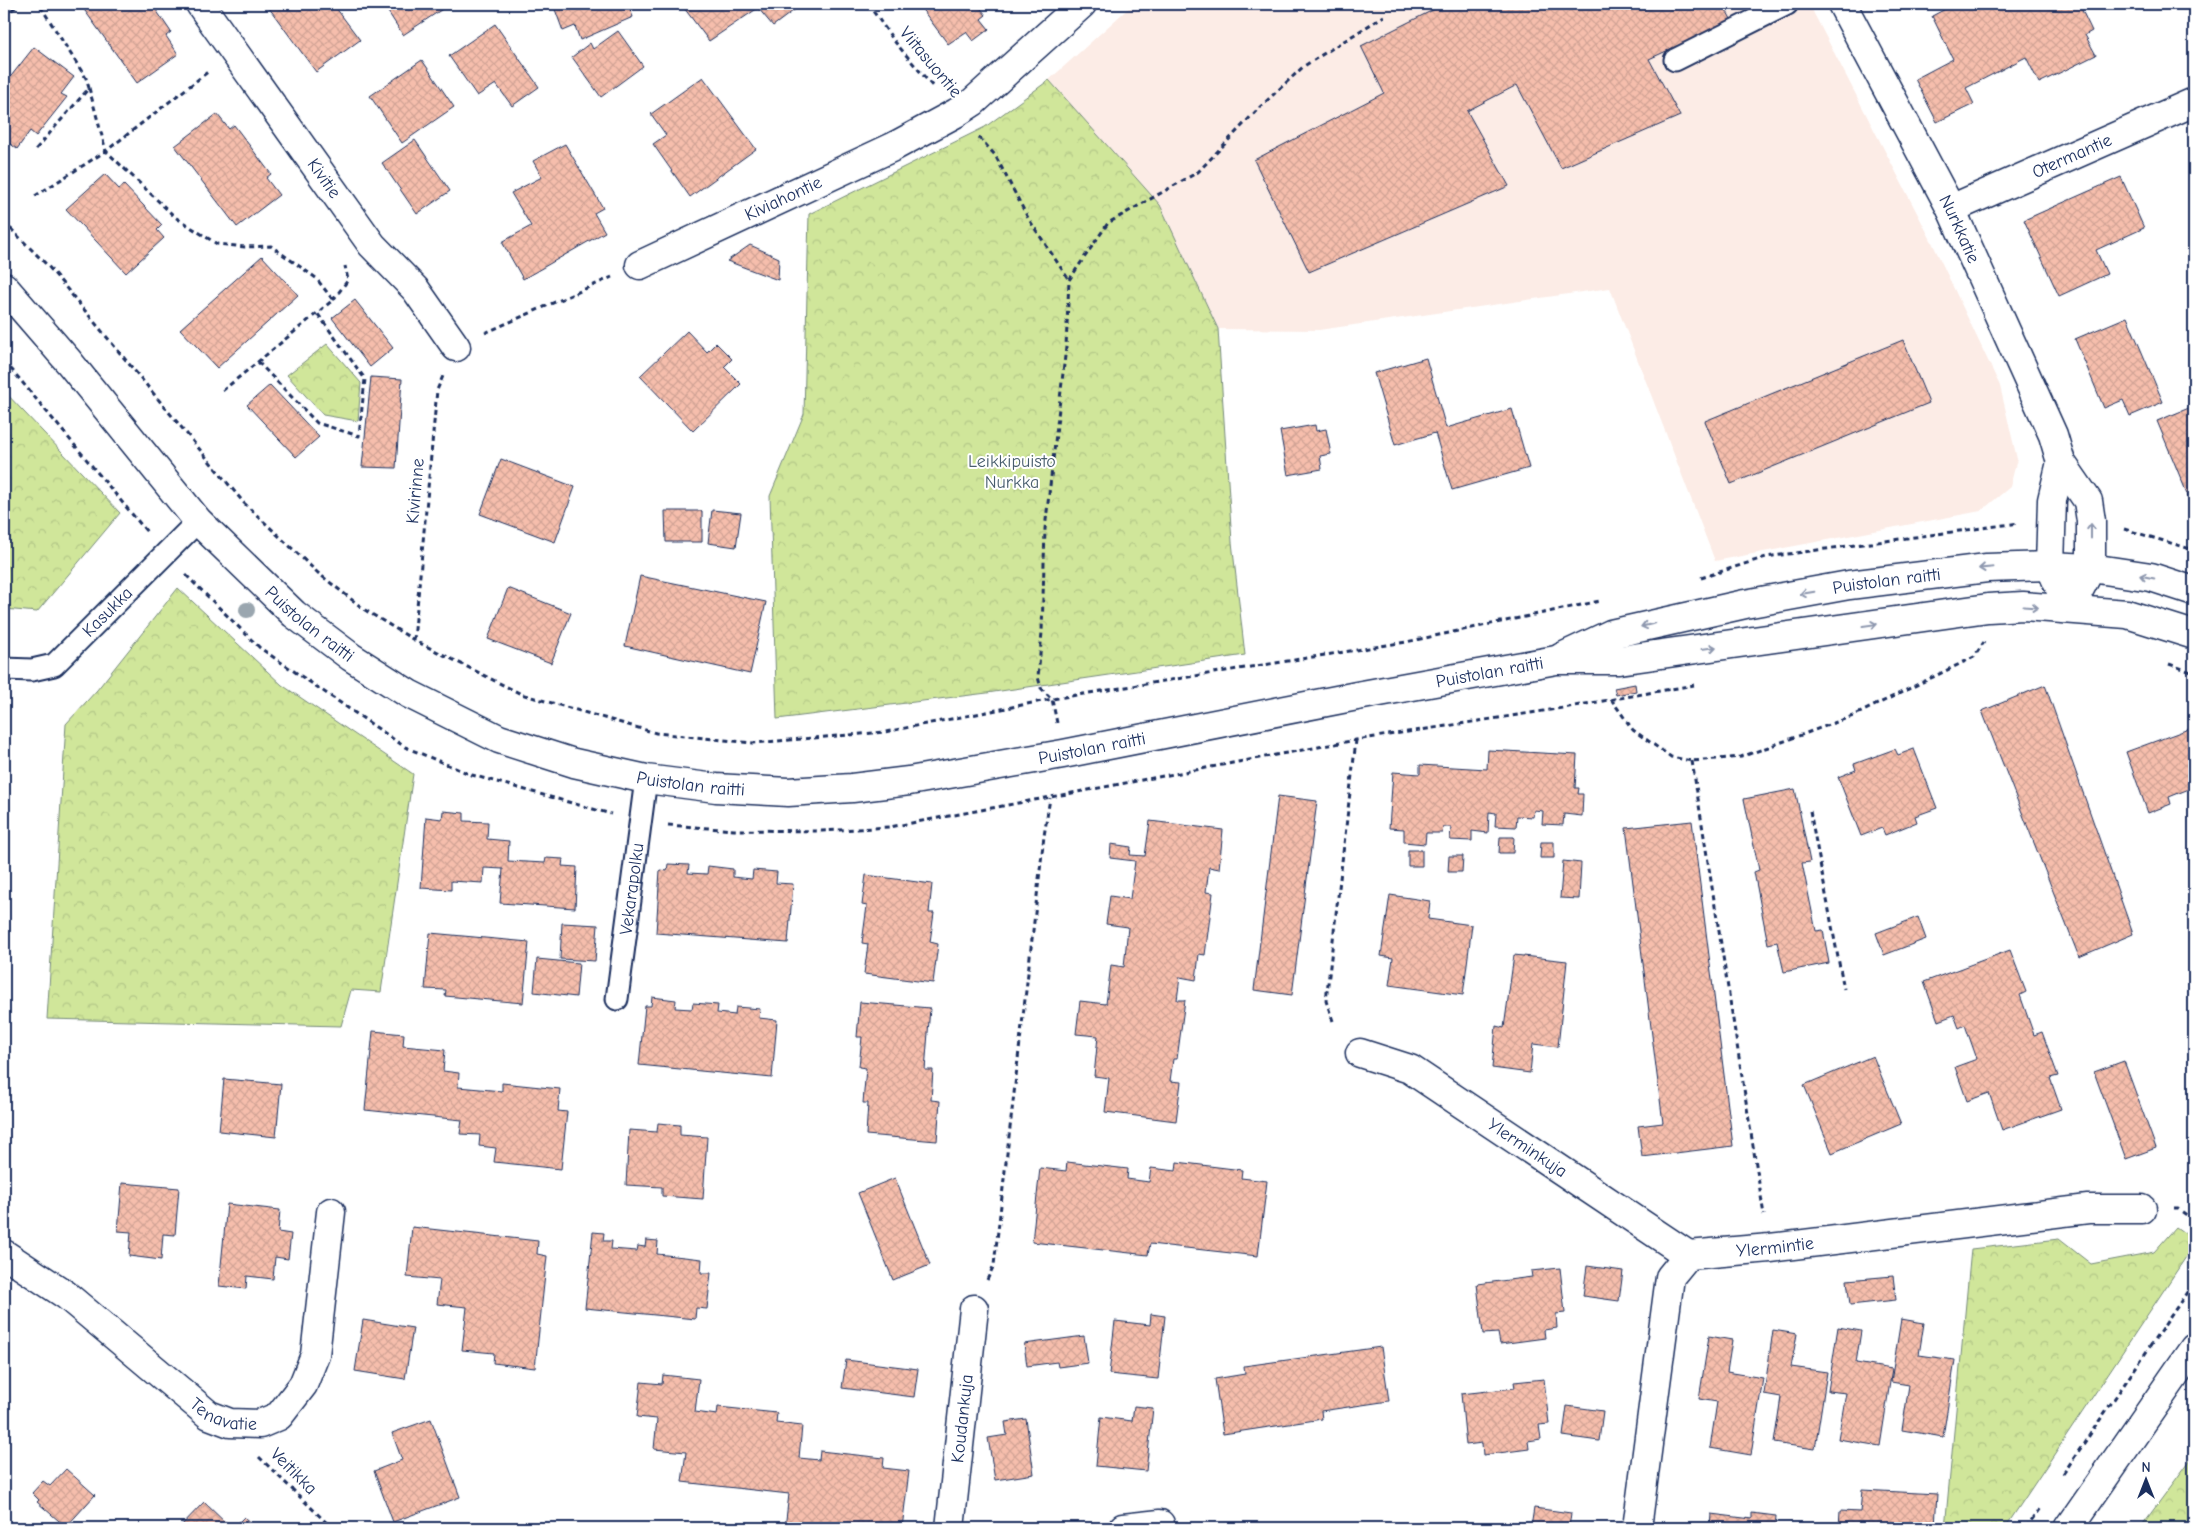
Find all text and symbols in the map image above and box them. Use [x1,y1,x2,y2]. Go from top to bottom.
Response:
street label: Viitasuontie [895,23,966,102]
street label: Otermantie [2029,130,2115,183]
street label: Kivitie [303,154,345,203]
street label: Kiviahontie [742,172,825,226]
street label: Nurkkatie [1934,191,1984,267]
park label: Leikkipuisto Nurkka [968,451,1056,493]
street label: Kivirinne [402,457,429,525]
one-way arrow [2086,523,2096,540]
street label: Puistolan raitti [1831,564,1942,599]
one-way arrow [1978,564,1994,573]
one-way arrow [2140,572,2156,582]
street label: Puistolan raitti [260,582,358,667]
street label: Kasukka [78,583,137,642]
one-way arrow [1800,588,1816,598]
one-way arrow [2023,602,2039,611]
one-way arrow [1862,619,1878,629]
one-way arrow [1641,621,1657,630]
one-way arrow [1701,642,1717,652]
street label: Puistolan raitti [1434,652,1545,693]
street label: Puistolan raitti [1037,728,1147,769]
street label: Puistolan raitti [634,767,745,801]
street label: Vekarapolku [616,842,648,936]
street label: Ylerminkuja [1484,1114,1571,1182]
street label: Ylermintie [1735,1233,1815,1262]
street label: Koudankuja [947,1373,978,1464]
street label: Tenavatie [185,1394,257,1435]
street label: Veitikka [266,1444,321,1499]
north arrow [2120,1454,2170,1504]
text: N [2141,1459,2151,1476]

